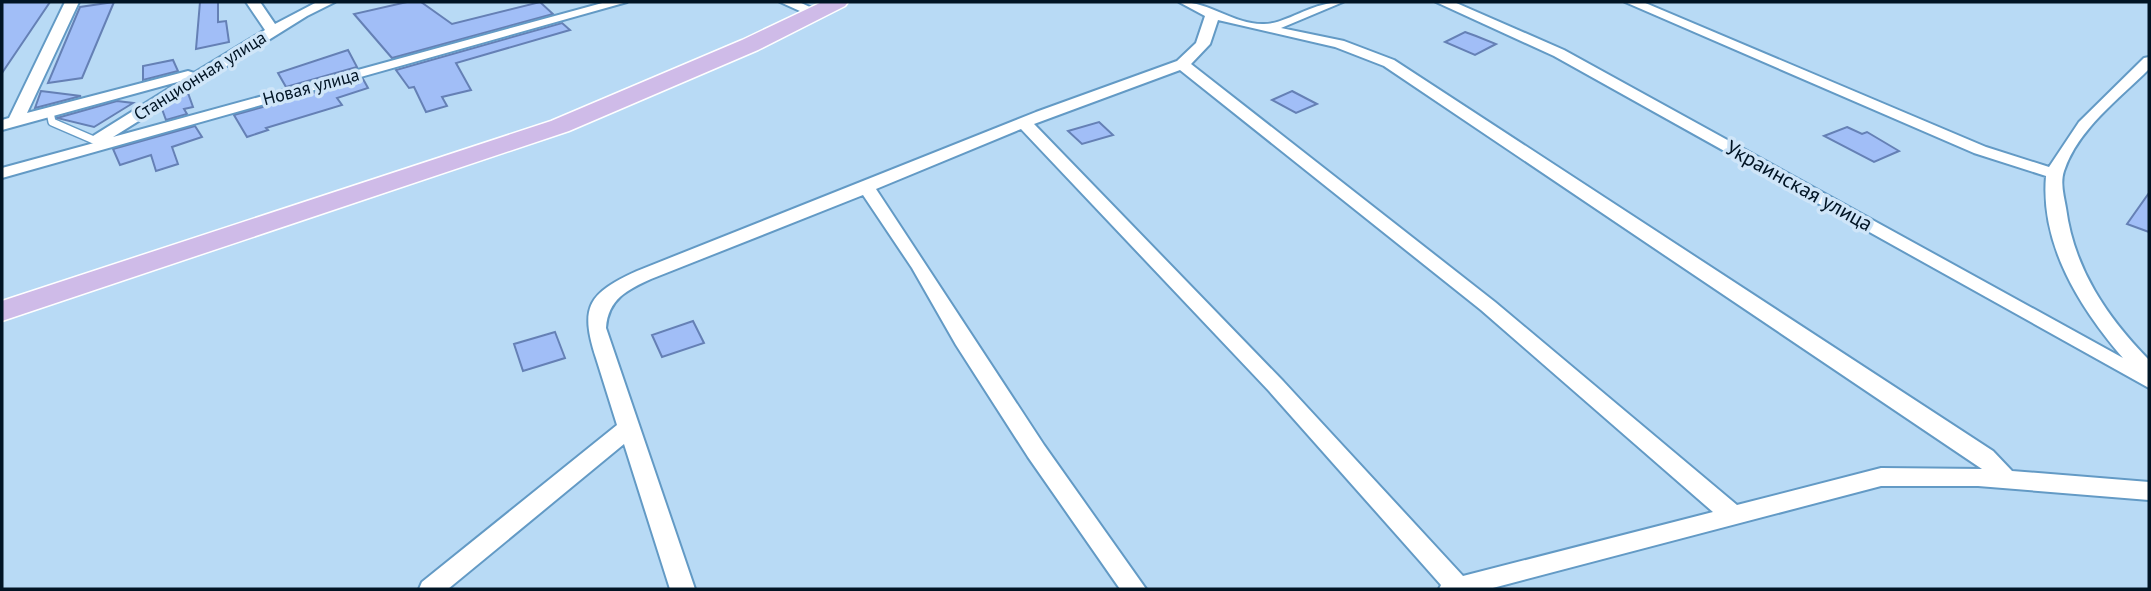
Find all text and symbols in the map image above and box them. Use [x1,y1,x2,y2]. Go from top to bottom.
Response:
street label: Станционная улица [129,26,270,126]
street label: Новая улица [260,63,362,110]
street label: Украинская улица [1721,134,1878,237]

